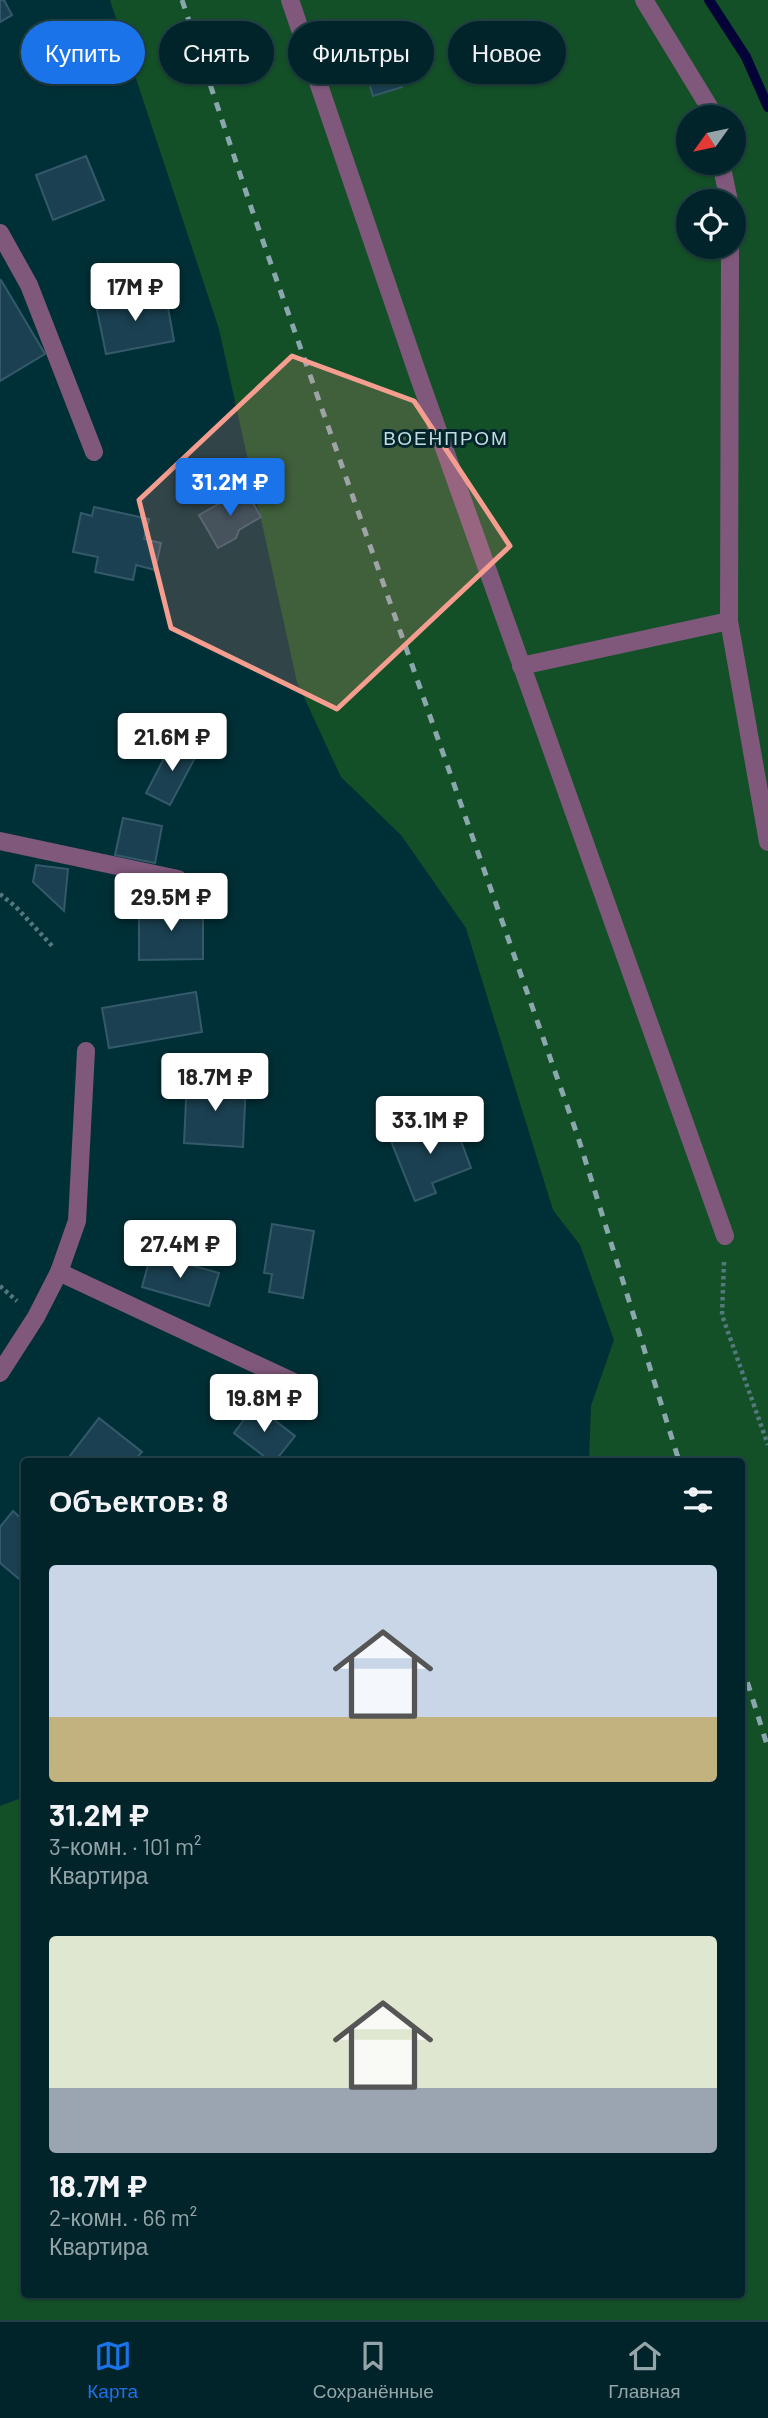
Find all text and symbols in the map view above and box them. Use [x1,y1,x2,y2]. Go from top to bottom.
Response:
chip: Купить [21,21,145,84]
chip: Снять [159,21,274,84]
chip: Фильтры [288,21,434,84]
chip: Новое [448,21,566,84]
north arrow [676,105,746,175]
map controls [676,105,746,259]
button: locate [676,189,746,259]
pin: 17M ₽ [86,264,184,323]
text: 17M ₽ [107,272,163,300]
district label: ВОЕНПРОМ [383,426,509,449]
pin: 31.2M ₽ [165,458,295,518]
text: 31.2M ₽ [192,467,268,495]
pin: 21.6M ₽ [107,714,237,773]
text: 21.6M ₽ [134,722,210,750]
pin: 29.5M ₽ [106,874,236,933]
text: 29.5M ₽ [131,882,211,910]
pin: 18.7M ₽ [150,1054,280,1113]
text: 18.7M ₽ [177,1062,253,1090]
pin: 33.1M ₽ [365,1096,495,1156]
text: 33.1M ₽ [392,1105,468,1133]
pin: 27.4M ₽ [115,1220,245,1280]
text: 27.4M ₽ [140,1229,220,1257]
pin: 19.8M ₽ [199,1374,329,1434]
text: 19.8M ₽ [226,1383,302,1411]
icon: filters [679,1481,717,1519]
text: Объектов: 8 [49,1482,228,1518]
icon: home [320,1611,446,1737]
text: 31.2M ₽ [49,1796,149,1832]
text: 3-комн. · 101 m² [49,1832,202,1860]
text: Квартира [49,1861,148,1889]
icon: home [320,1982,446,2108]
text: 18.7M ₽ [49,2167,147,2203]
text: 2-комн. · 66 m² [49,2203,197,2231]
text: Квартира [49,2232,148,2260]
tab: Карта [87,2337,138,2403]
tab: Сохранённые [313,2337,434,2403]
tab: Главная [608,2337,681,2403]

